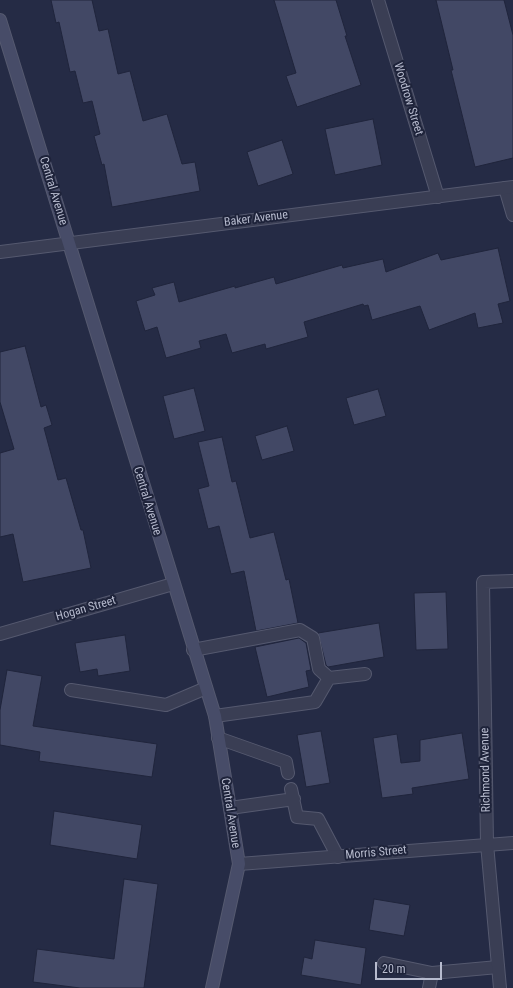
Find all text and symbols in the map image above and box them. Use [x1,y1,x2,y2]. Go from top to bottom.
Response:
street label: Woodrow Street [390,61,426,137]
street label: Central Avenue [36,155,70,227]
street label: Baker Avenue [223,208,289,230]
street label: Central Avenue [130,465,164,537]
street label: Hogan Street [54,594,118,624]
street label: Richmond Avenue [478,728,494,812]
street label: Central Avenue [217,777,243,849]
street label: Morris Street [345,843,407,863]
scale bar [377,954,444,980]
text: 20 m [382,962,406,976]

